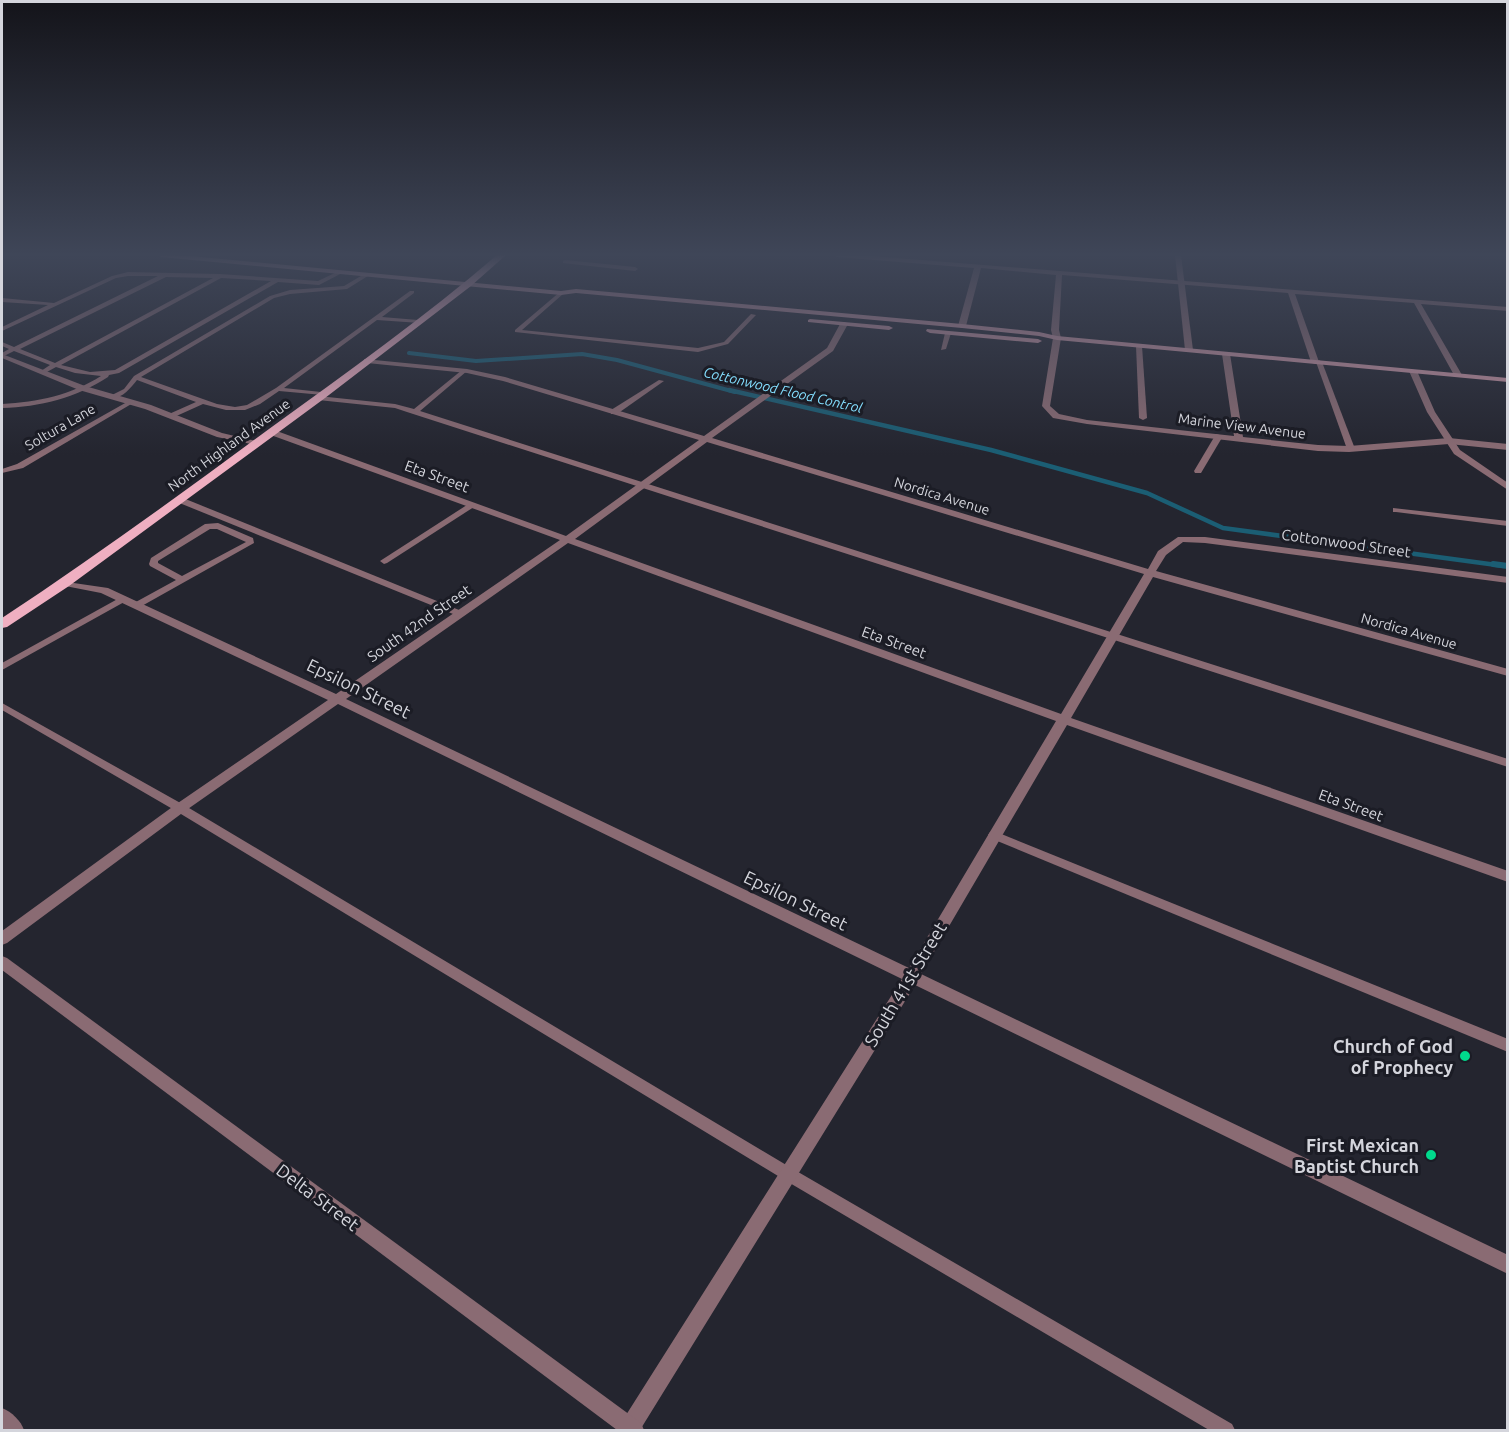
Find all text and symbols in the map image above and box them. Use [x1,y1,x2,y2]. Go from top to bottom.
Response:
water label: Cottonwood Flood Control [702,364,864,416]
street label: North Highland Avenue [165,395,293,495]
street label: Soltura Lane [22,400,98,454]
street label: Marine View Avenue [1177,410,1307,442]
street label: Eta Street [402,457,472,496]
street label: Nordica Avenue [892,474,992,518]
street label: Cottonwood Street [1280,526,1412,560]
street label: South 42nd Street [364,581,474,665]
street label: Nordica Avenue [1359,610,1459,652]
street label: Eta Street [859,623,929,662]
street label: Epsilon Street [304,654,414,722]
street label: Eta Street [1316,786,1386,825]
street label: Epsilon Street [741,866,851,934]
street label: South 41st Street [860,918,950,1050]
place label: Church of God of Prophecy [1333,1036,1453,1077]
marker: Church of God of Prophecy [1458,1049,1472,1063]
place label: First Mexican Baptist Church [1294,1135,1419,1176]
marker: First Mexican Baptist Church [1424,1148,1438,1162]
street label: Delta Street [273,1160,363,1234]

